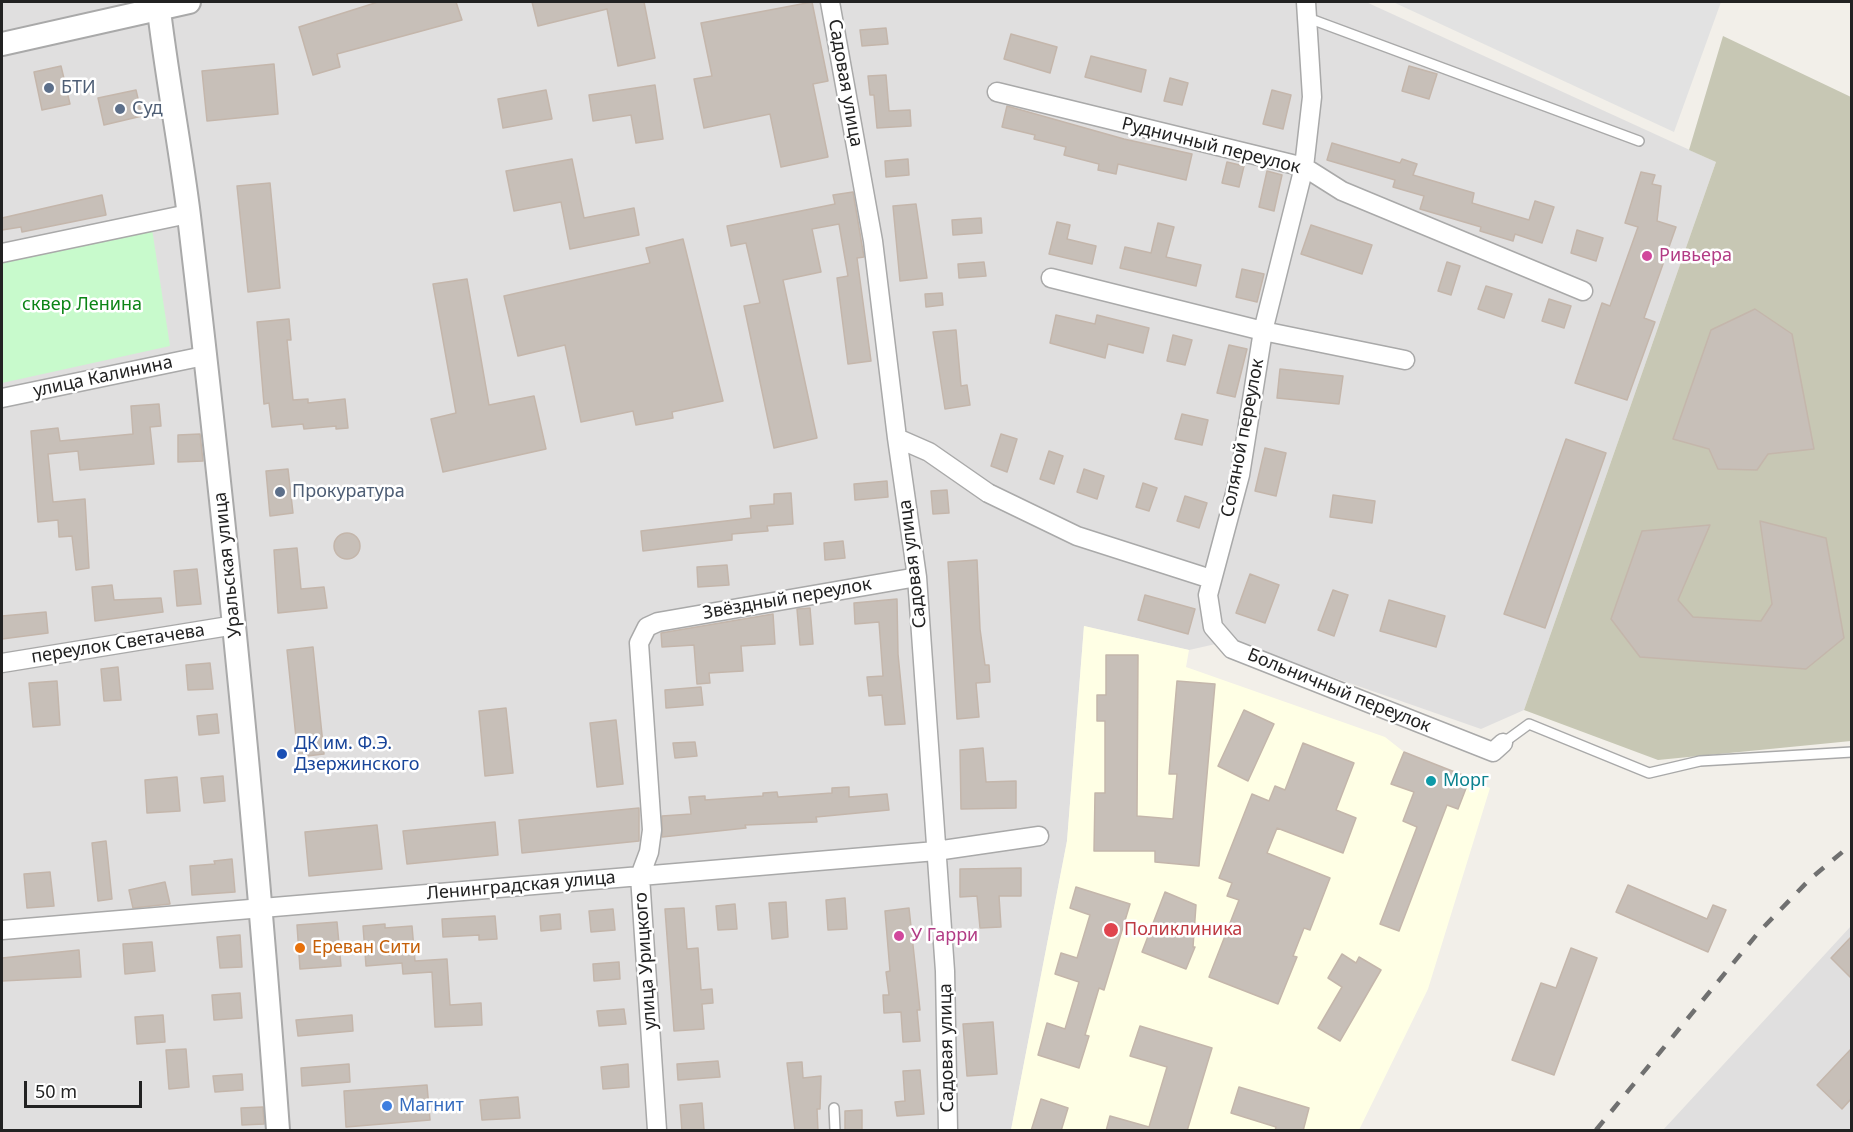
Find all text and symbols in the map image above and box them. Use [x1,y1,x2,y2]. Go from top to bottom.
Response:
street label: Садовая улица [823,17,867,149]
place label: БТИ [61,77,96,99]
marker: БТИ [42,81,56,95]
place label: Суд [132,98,163,120]
marker: Суд [113,102,127,116]
street label: Рудничный переулок [1119,113,1303,179]
place label: Ривьера [1659,245,1732,267]
marker: Ривьера [1640,249,1654,263]
park label: сквер Ленина [22,294,142,316]
street label: улица Калинина [31,352,175,402]
street label: Соляной переулок [1217,357,1269,519]
place label: Прокуратура [292,481,405,503]
marker: Прокуратура [273,485,287,499]
street label: Уральская улица [210,491,246,639]
street label: Садовая улица [894,498,932,630]
street label: Звёздный переулок [701,574,873,624]
street label: переулок Светачева [30,620,206,668]
street label: Больничный переулок [1244,644,1434,738]
place label: ДК им. Ф.Э. Дзержинского [294,733,419,776]
marker: ДК им. Ф.Э. Дзержинского [275,747,289,761]
place label: Морг [1443,770,1489,792]
marker: Морг [1424,774,1438,788]
street label: Ленинградская улица [426,867,616,905]
street label: улица Урицкого [630,891,662,1031]
place label: Поликлиника [1124,919,1242,941]
marker: Поликлиника [1102,921,1120,939]
place label: У Гарри [911,925,978,947]
marker: У Гарри [892,929,906,943]
place label: Ереван Сити [312,937,421,959]
marker: Ереван Сити [293,941,307,955]
street label: Садовая улица [935,983,959,1113]
scale bar [27,1069,146,1107]
text: 50 m [35,1079,77,1103]
place label: Магнит [399,1095,464,1117]
marker: Магнит [380,1099,394,1113]

